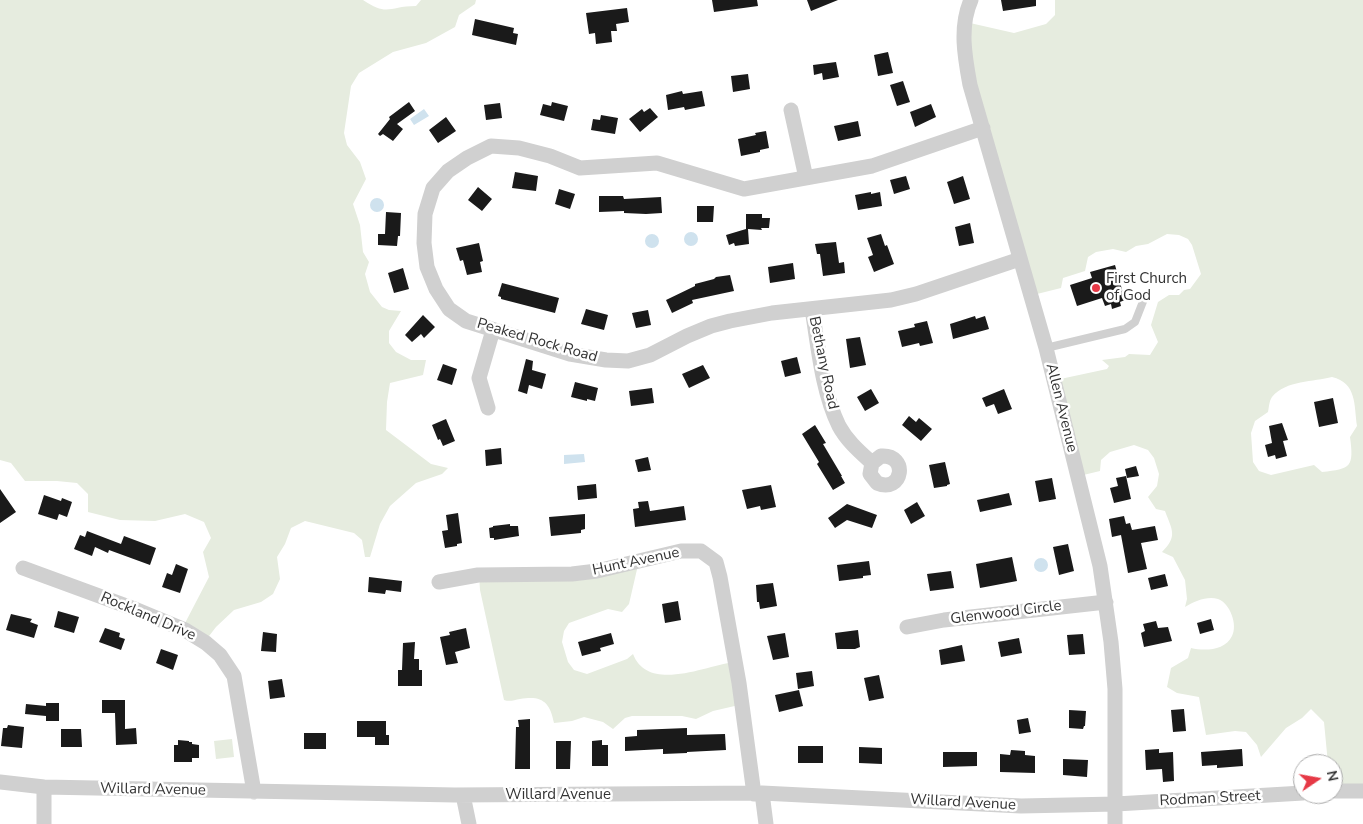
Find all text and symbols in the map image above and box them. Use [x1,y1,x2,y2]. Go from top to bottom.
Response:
place label: First Church of God [1106,270,1187,305]
marker: First Church of God [1090,282,1102,294]
street label: Peaked Rock Road [475,315,599,367]
street label: Bethany Road [804,315,842,411]
street label: Allen Avenue [1041,362,1081,454]
street label: Hunt Avenue [591,544,681,580]
street label: Rockland Drive [98,589,198,645]
street label: Glenwood Circle [950,597,1062,629]
north arrow [1293,754,1343,804]
text: N [1322,769,1343,783]
street label: Willard Avenue [100,780,206,800]
street label: Willard Avenue [505,786,611,804]
street label: Rodman Street [1159,787,1261,811]
street label: Willard Avenue [910,791,1016,815]

